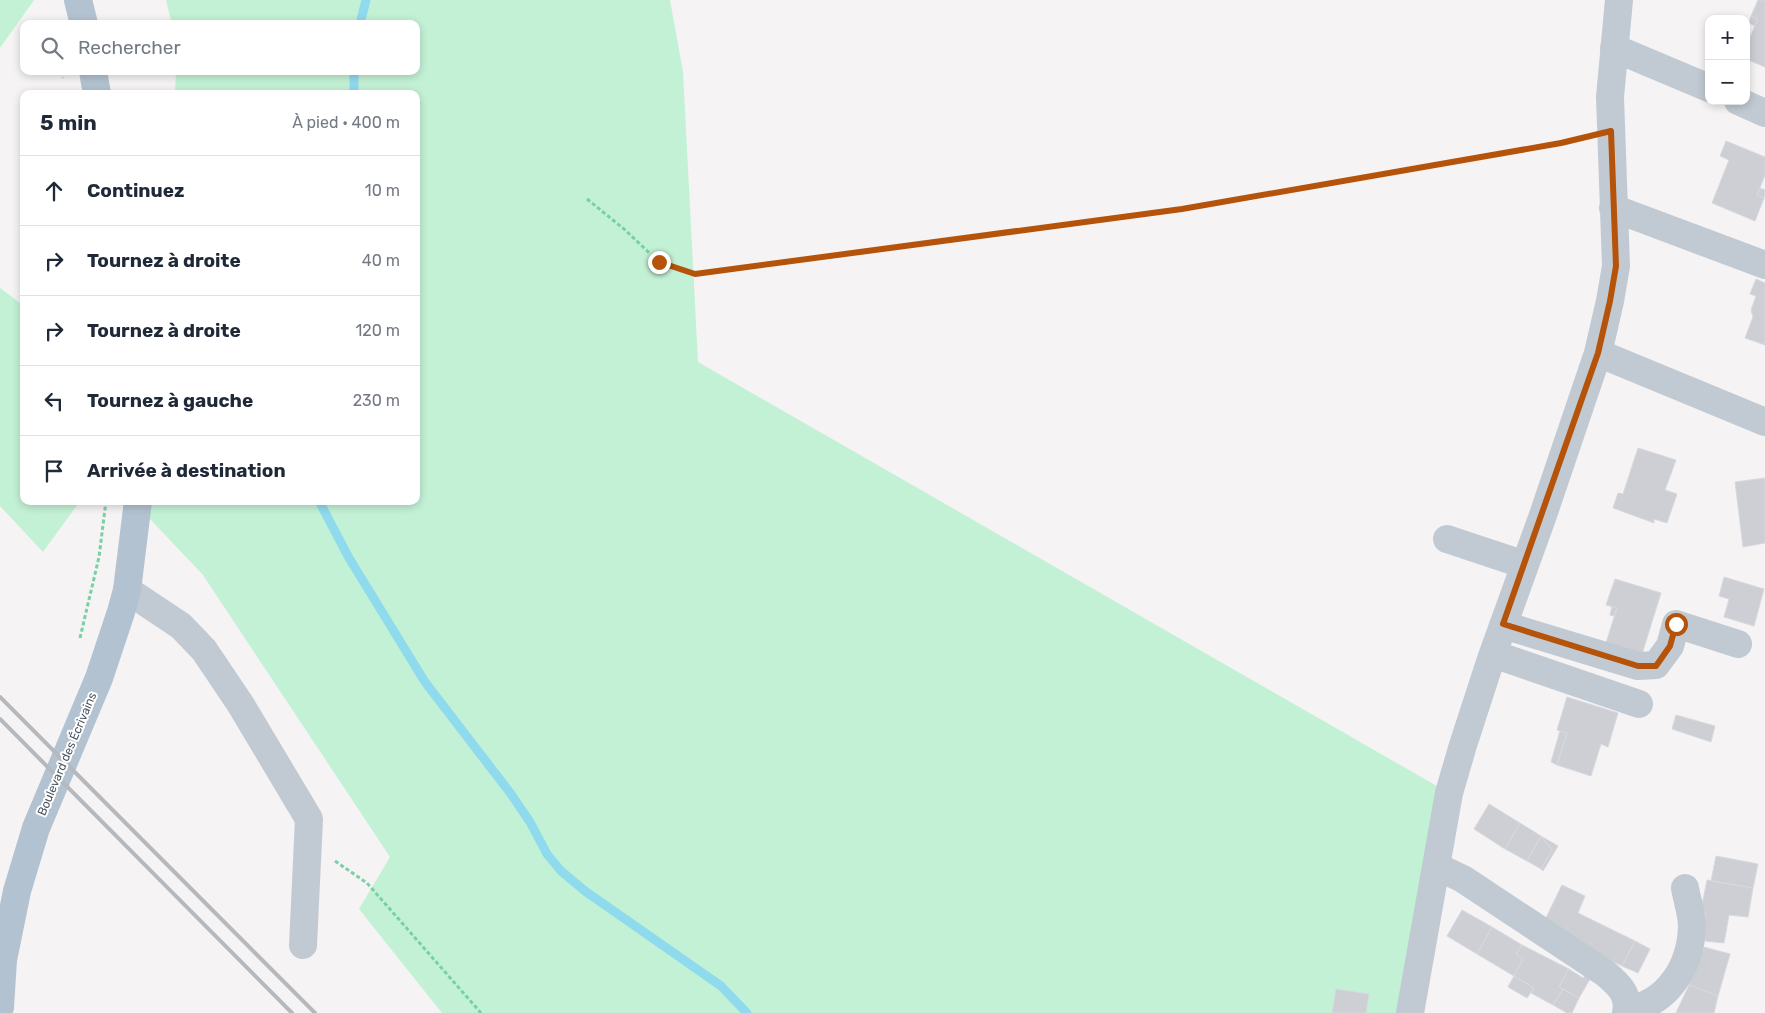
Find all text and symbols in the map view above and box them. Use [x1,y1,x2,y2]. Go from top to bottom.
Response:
map controls [1705,15,1750,105]
button: + [1705,15,1750,60]
search box [20,20,420,75]
icon: search [38,34,66,62]
text: Rechercher [78,36,181,59]
button: − [1705,60,1750,105]
text: 5 min [40,110,97,135]
text: À pied · 400 m [292,113,400,132]
icon: ahead [40,177,68,205]
text: Continuez [87,179,185,202]
text: 10 m [365,181,400,200]
icon: right [40,247,68,275]
text: Tournez à droite [87,249,241,272]
text: 40 m [362,251,400,270]
route end [648,251,671,274]
icon: right [40,317,68,345]
text: Tournez à droite [87,319,241,342]
text: 120 m [355,321,400,340]
icon: left [40,387,68,415]
text: Tournez à gauche [87,389,253,412]
text: 230 m [353,391,400,410]
icon: arrive [40,457,68,485]
text: Arrivée à destination [87,459,286,482]
route start [1665,613,1688,636]
street label: Boulevard des Écrivains [35,690,99,818]

